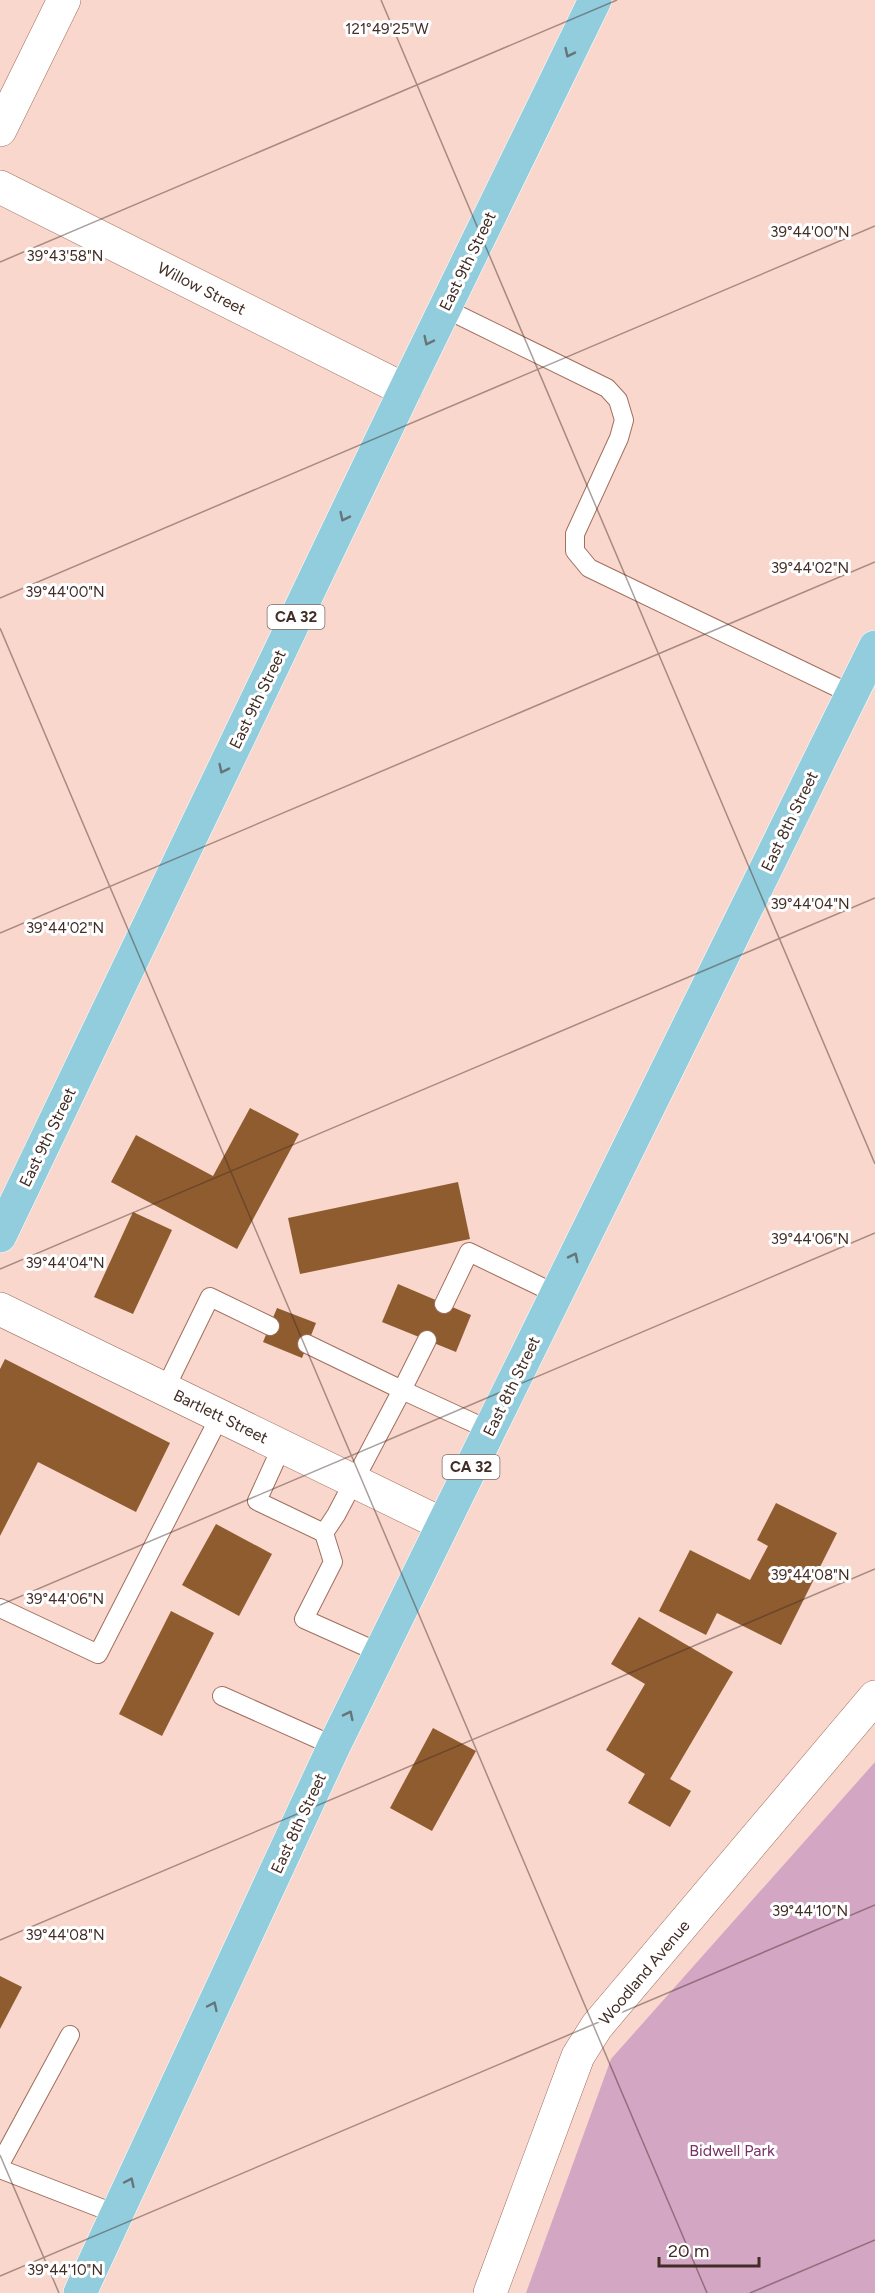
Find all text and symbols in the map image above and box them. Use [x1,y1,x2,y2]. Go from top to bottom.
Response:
text: 121°49'25"W [345,20,429,38]
one-way arrow [565,46,576,57]
street label: East 9th Street [435,209,500,314]
text: 39°44'00"N [770,223,850,241]
text: 39°43'58"N [27,247,103,265]
street label: Willow Street [154,258,249,319]
one-way arrow [424,335,436,346]
one-way arrow [339,510,351,521]
text: 39°44'02"N [771,559,849,577]
text: 39°44'00"N [25,583,105,601]
road number: CA 32 [268,605,324,629]
street label: East 9th Street [225,647,290,752]
one-way arrow [219,762,231,773]
street label: East 8th Street [757,768,822,874]
text: 39°44'04"N [770,895,850,913]
text: 39°44'02"N [26,919,104,937]
street label: East 9th Street [15,1085,80,1190]
text: 39°44'06"N [771,1230,849,1248]
one-way arrow [567,1253,578,1264]
text: 39°44'04"N [25,1254,105,1272]
street label: East 8th Street [479,1333,544,1439]
street label: Bartlett Street [171,1385,271,1447]
road number: CA 32 [442,1455,500,1479]
text: 39°44'08"N [770,1566,850,1584]
text: 39°44'06"N [26,1590,104,1608]
one-way arrow [342,1711,353,1721]
street label: East 8th Street [267,1770,330,1876]
text: 39°44'10"N [772,1902,848,1920]
street label: Woodland Avenue [595,1916,694,2028]
text: 39°44'08"N [25,1926,105,1944]
one-way arrow [205,2001,217,2012]
park label: Bidwell Park [689,2141,775,2160]
one-way arrow [123,2178,135,2189]
scale bar [659,2230,760,2268]
text: 20 m [668,2240,709,2262]
text: 39°44'10"N [27,2261,103,2279]

